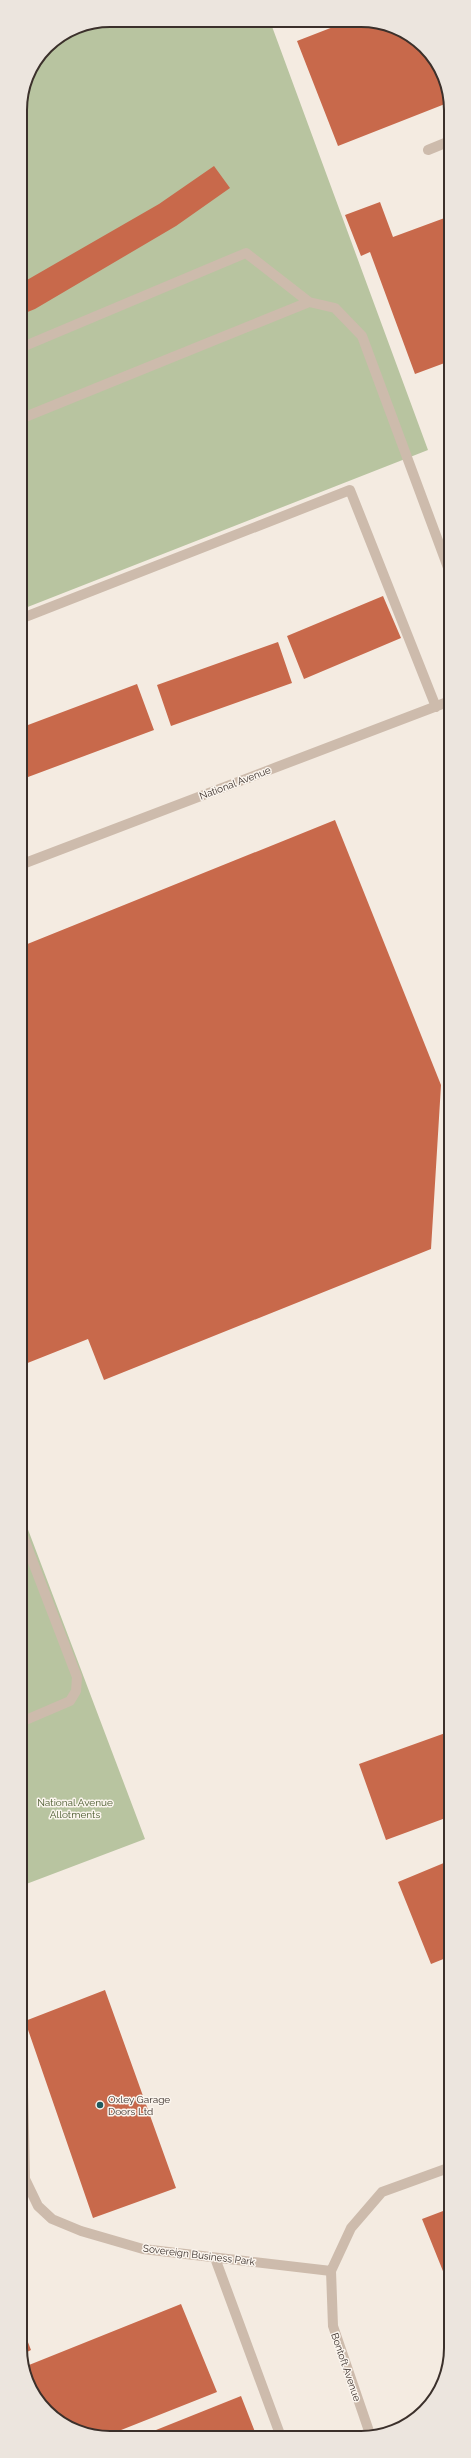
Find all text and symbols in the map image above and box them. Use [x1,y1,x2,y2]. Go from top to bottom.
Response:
street label: National Avenue [198,764,272,802]
park label: National Avenue Allotments [37,1797,113,1820]
place label: Oxley Garage Doors Ltd [108,2094,170,2117]
marker: Oxley Garage Doors Ltd [95,2100,105,2110]
street label: Sovereign Business Park [142,2243,256,2267]
street label: Bontoft Avenue [329,2331,363,2403]

